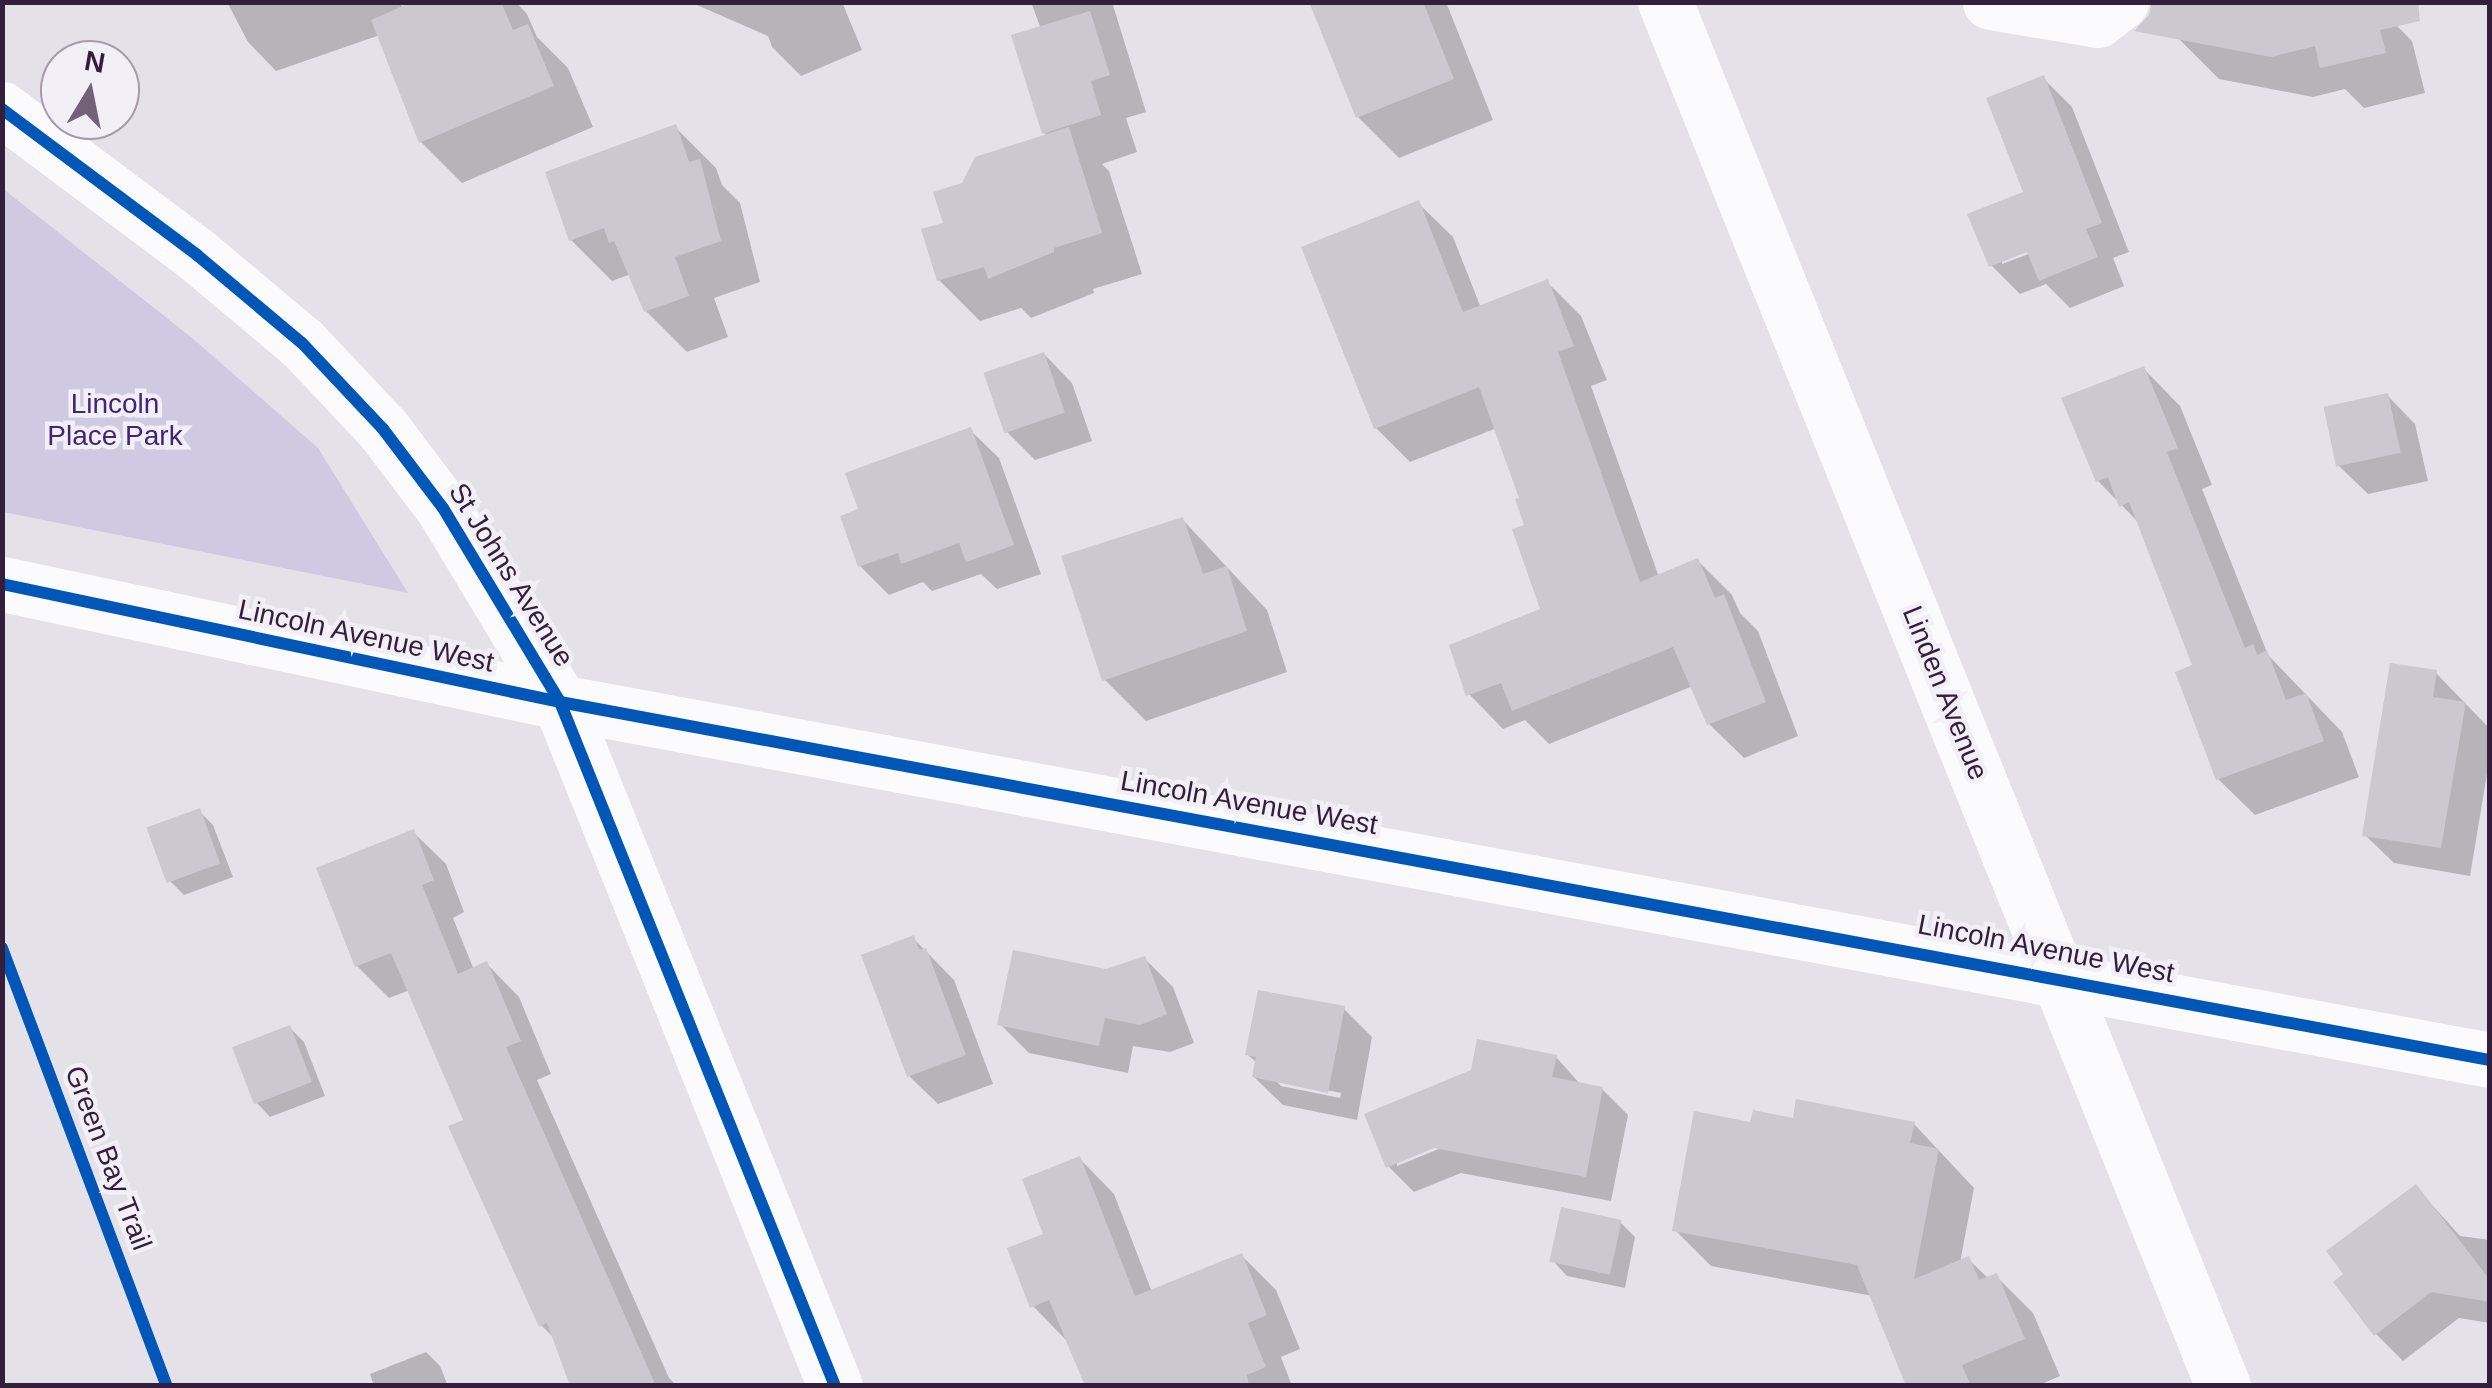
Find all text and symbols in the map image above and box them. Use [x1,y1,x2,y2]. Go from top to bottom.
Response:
north arrow [40,40,140,140]
text: N [82,45,108,79]
park label: Lincoln Place Park [47,387,183,453]
street label: St Johns Avenue [441,477,581,673]
street label: Lincoln Avenue West [234,592,498,680]
street label: Linden Avenue [1895,600,1995,786]
street label: Lincoln Avenue West [1117,764,1381,842]
street label: Lincoln Avenue West [1914,908,2178,990]
street label: Green Bay Trail [57,1061,159,1255]

